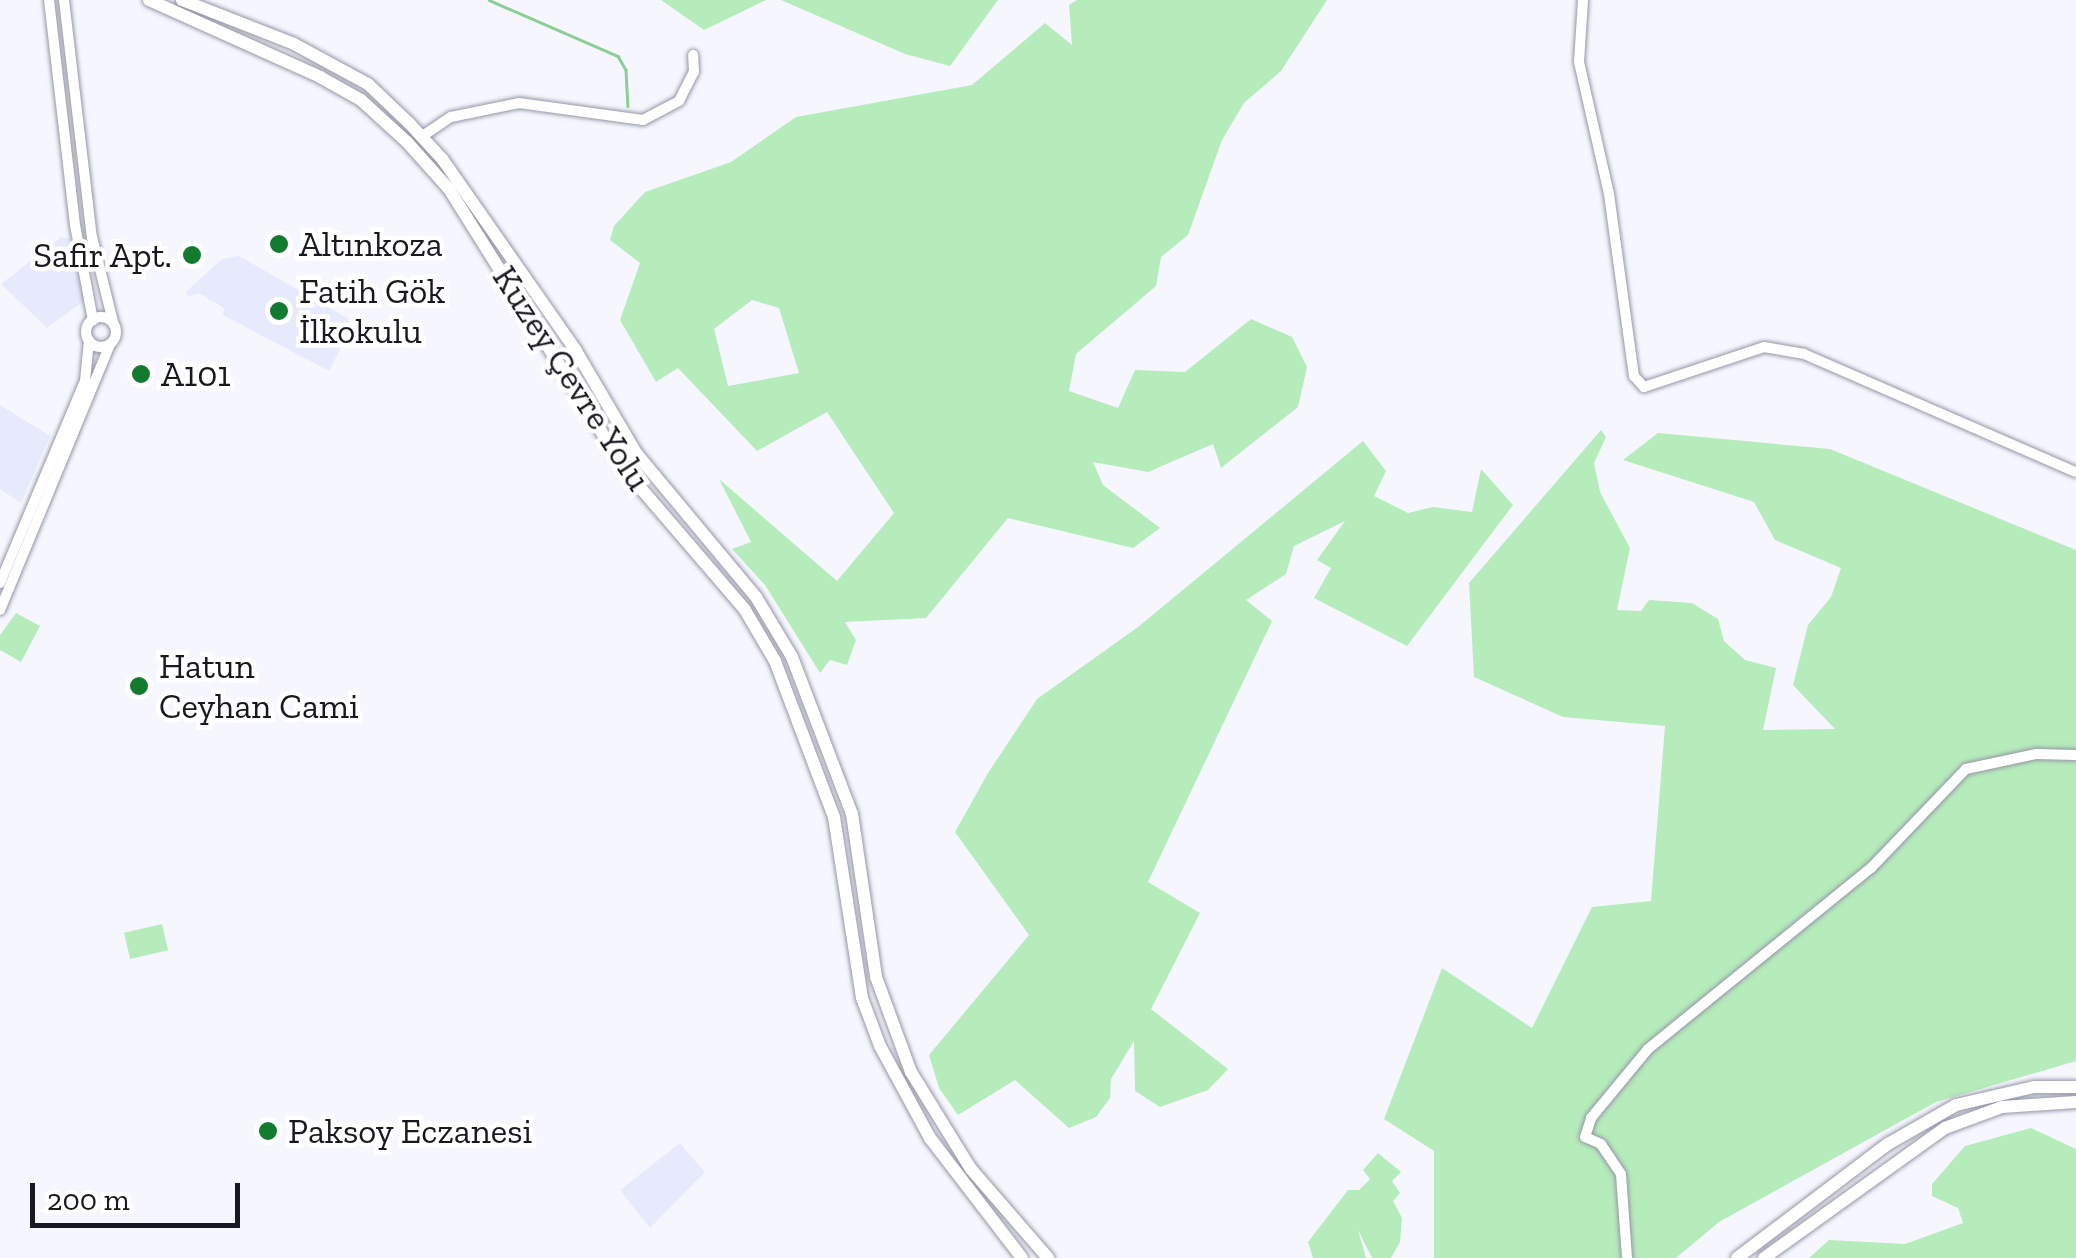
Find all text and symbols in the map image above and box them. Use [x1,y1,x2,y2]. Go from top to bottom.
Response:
place label: Altınkoza [299,223,443,265]
marker: Altınkoza [268,233,290,255]
place label: Safir Apt. [32,234,172,276]
marker: Safir Apt. [181,244,203,266]
street label: Kuzey Çevre Yolu [483,257,661,499]
place label: Fatih Gök İlkokulu [299,270,446,352]
marker: Fatih Gök İlkokulu [268,300,290,322]
place label: A101 [161,353,231,395]
marker: A101 [130,363,152,385]
place label: Hatun Ceyhan Cami [159,645,359,727]
marker: Hatun Ceyhan Cami [128,675,150,697]
place label: Paksoy Eczanesi [288,1110,533,1152]
marker: Paksoy Eczanesi [257,1120,279,1142]
scale bar [35,1163,245,1225]
text: 200 m [47,1182,130,1218]

